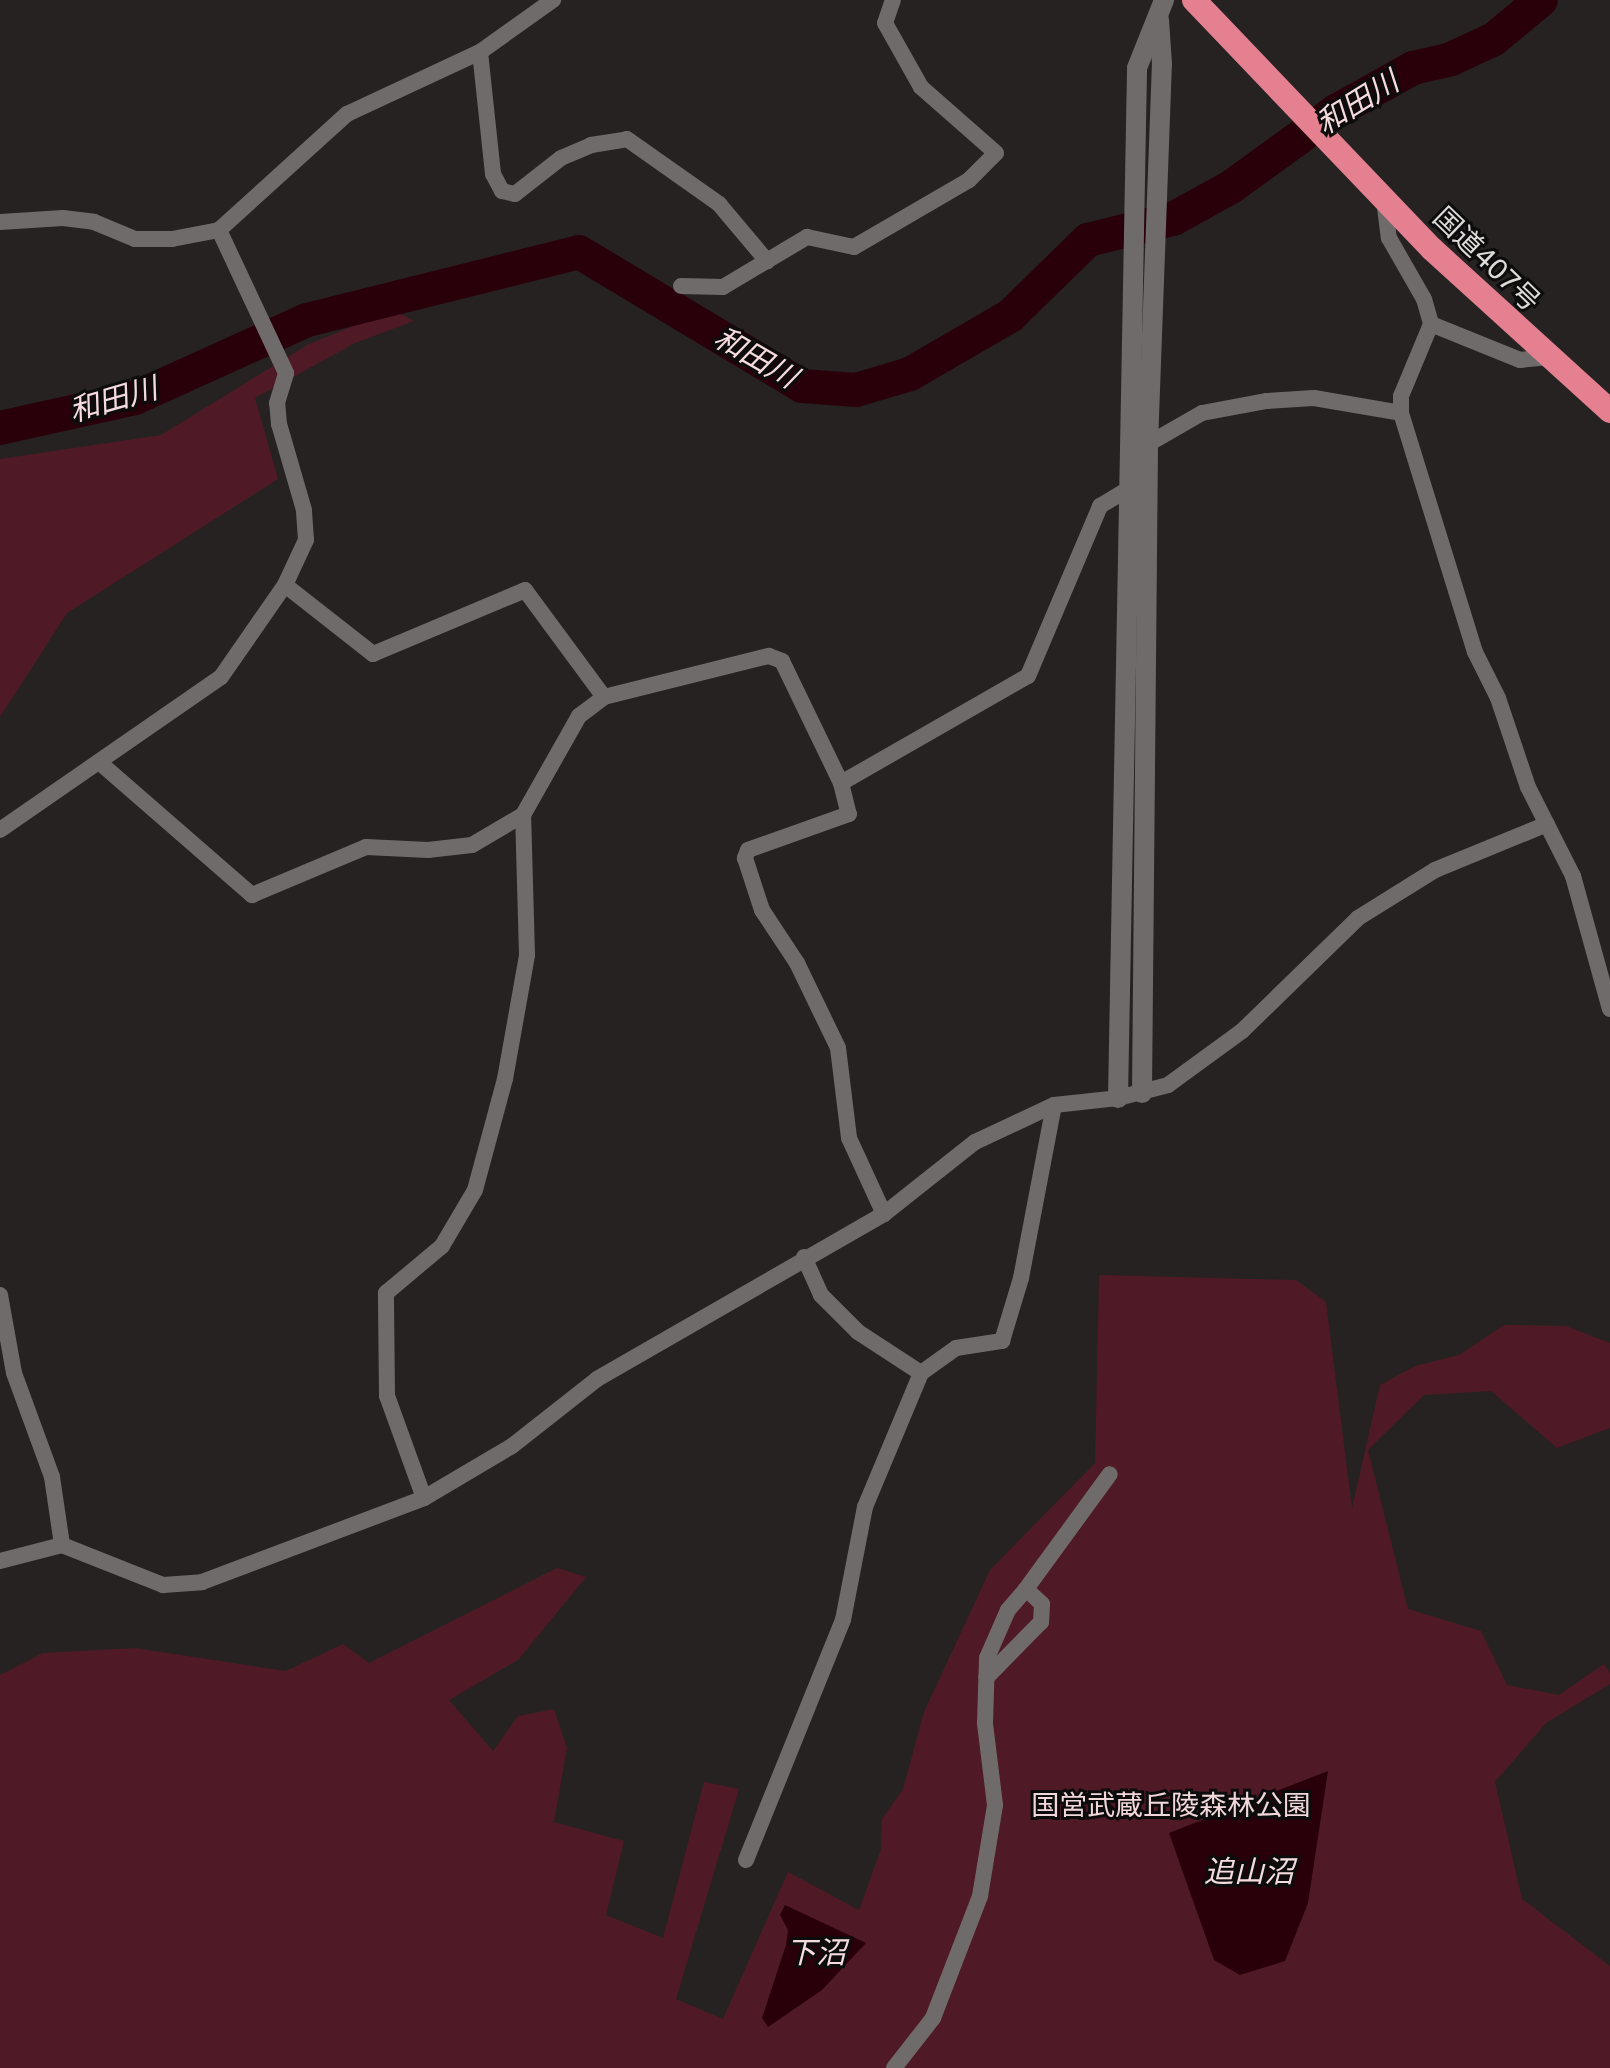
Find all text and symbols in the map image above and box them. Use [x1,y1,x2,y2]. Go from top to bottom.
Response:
water label: 和田川 [1309,63,1405,141]
street label: 国道407号 [1427,200,1547,318]
water label: 和田川 [708,319,804,395]
water label: 和田川 [65,369,161,429]
park label: 国営武蔵丘陵森林公園 [1031,1788,1311,1822]
water label: 追山沼 [1204,1853,1294,1889]
water label: 下沼 [786,1934,846,1970]

